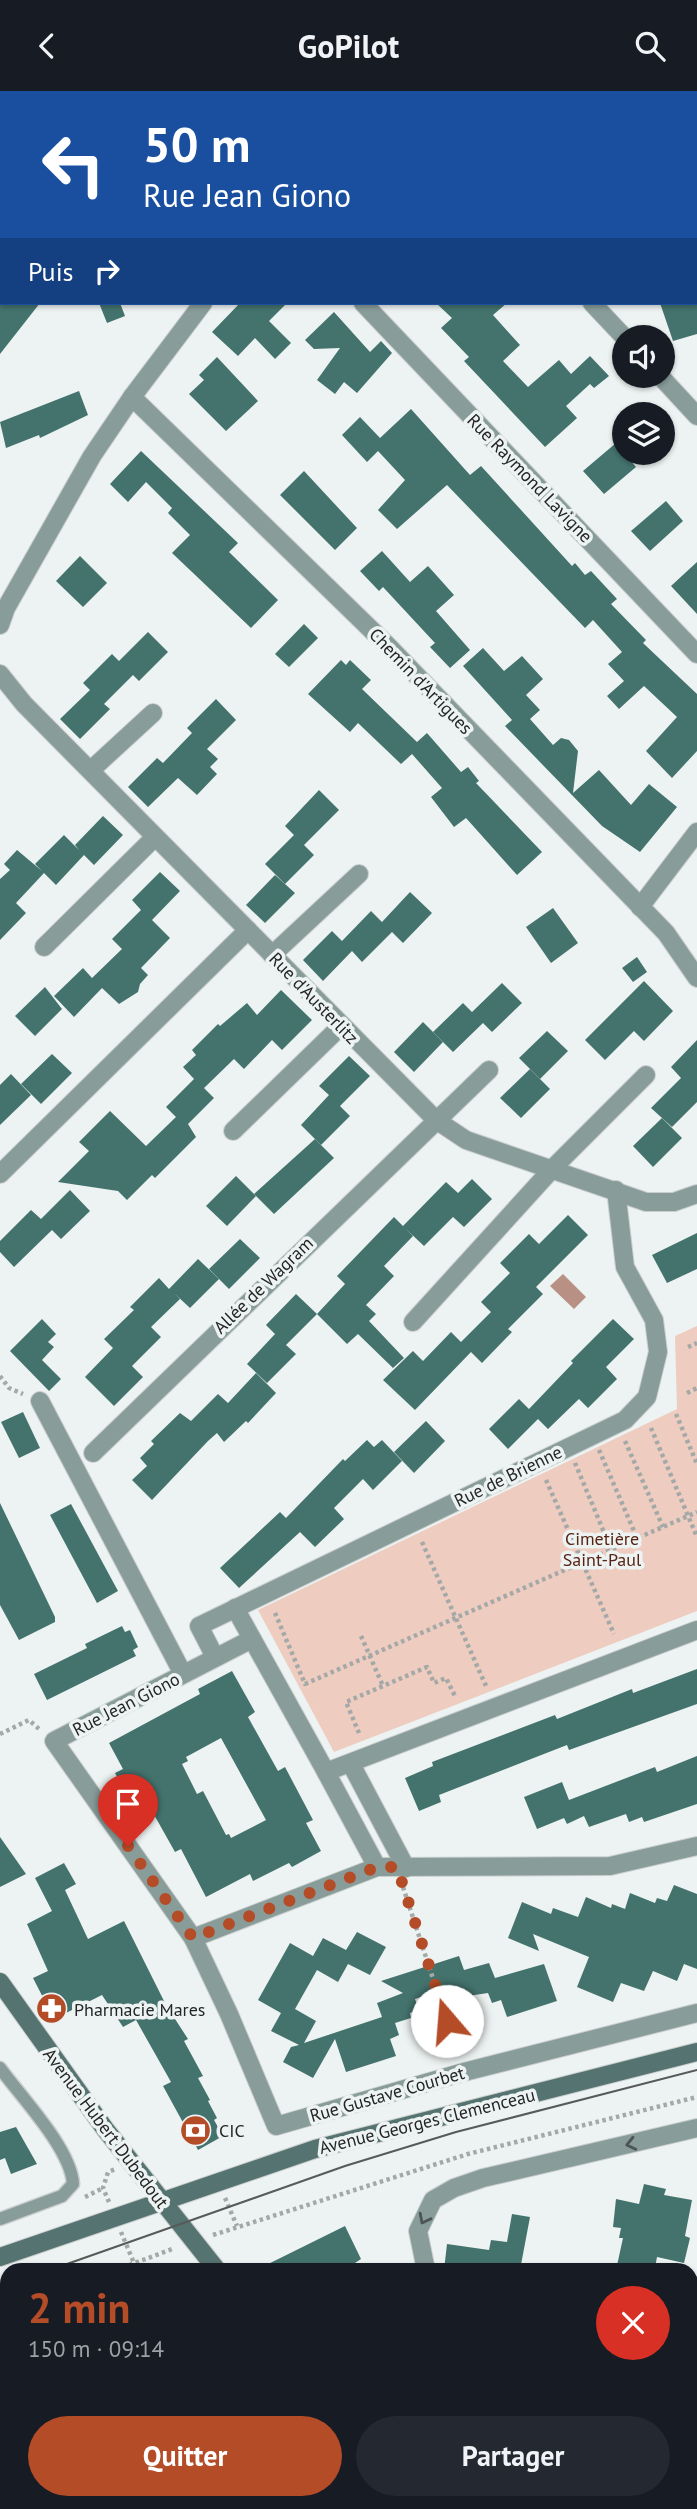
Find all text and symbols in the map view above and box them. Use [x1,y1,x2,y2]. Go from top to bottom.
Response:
text: GoPilot [298,25,399,67]
icon: back [28,27,66,65]
icon: search [631,27,669,65]
text: 50 m [143,112,250,176]
icon: left [28,119,119,210]
text: Rue Jean Giono [143,174,351,216]
icon: right [88,252,126,290]
text: Puis [28,255,74,288]
map controls [612,325,675,465]
button: sound [612,325,675,388]
button: layers [612,402,675,465]
street label: Rue Raymond Lavigne [462,409,598,547]
street label: Chemin d'Artigues [364,623,478,739]
street label: Rue d'Austerlitz [264,947,364,1049]
street label: Allée de Wagram [208,1232,318,1338]
street label: Rue de Brienne [450,1440,566,1512]
park label: Cimetière Saint-Paul [563,1527,642,1571]
street label: Rue Jean Giono [69,1667,183,1741]
pin [98,1774,158,1846]
icon: arrive [109,1785,147,1823]
position arrow [410,1984,484,2058]
pharmacy icon: Pharmacie Mares [34,1992,68,2026]
place label: Pharmacie Mares [74,1998,205,2021]
street label: Avenue Hubert Dubedout [38,2043,174,2213]
street label: Rue Gustave Courbet [307,2061,467,2127]
street label: Avenue Georges Clemenceau [317,2083,537,2159]
bank icon: CIC [179,2113,213,2147]
place label: CIC [219,2119,245,2142]
one-way arrow [625,2135,637,2150]
one-way arrow [418,2212,432,2224]
text: 2 min [28,2280,130,2335]
button: close [596,2286,670,2360]
text: 150 m · 09:14 [28,2334,164,2363]
button: Quitter [28,2416,342,2496]
button: Partager [356,2416,670,2496]

